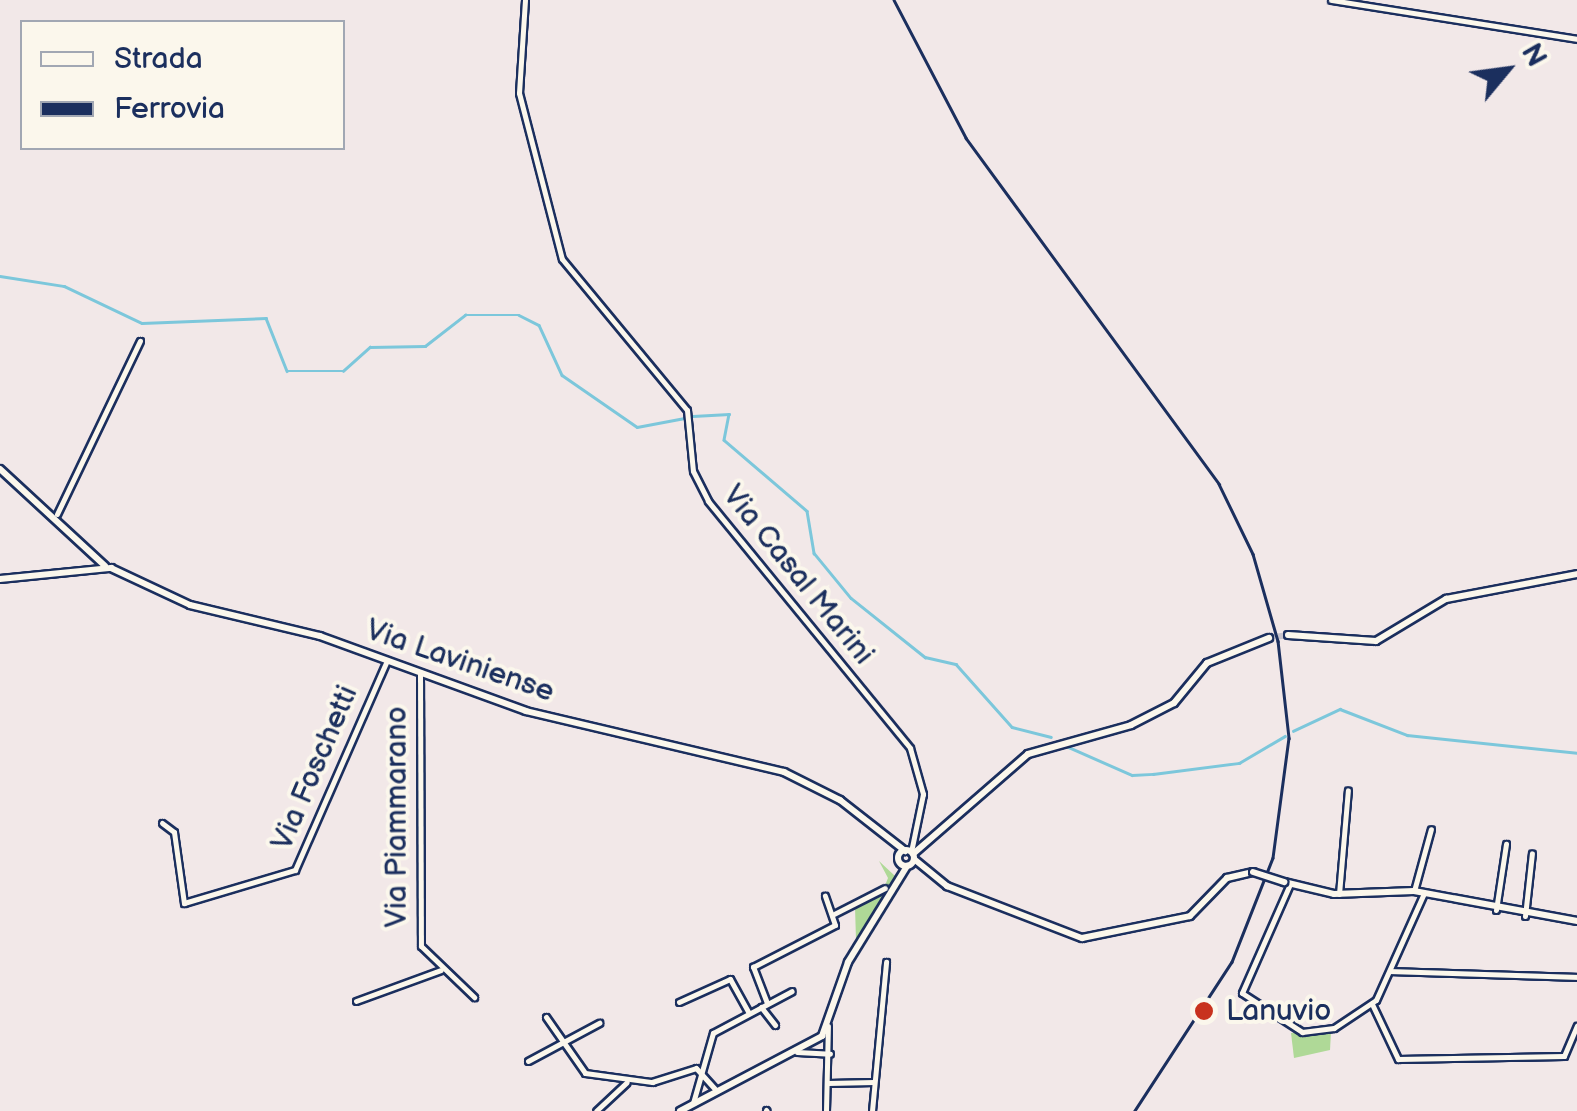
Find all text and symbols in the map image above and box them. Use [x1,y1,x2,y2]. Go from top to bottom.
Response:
legend [20,20,345,150]
north arrow [1457,20,1557,120]
text: N [1514,38,1553,72]
text: Strada [114,41,203,77]
text: Ferrovia [114,91,225,127]
street label: Via Casal Marini [715,478,881,672]
street label: Via Laviniense [361,612,559,710]
street label: Via Foschetti [264,680,366,856]
street label: Via Piammarano [379,706,415,928]
place label: Lanuvio [1226,993,1331,1029]
marker: Lanuvio [1191,998,1217,1024]

